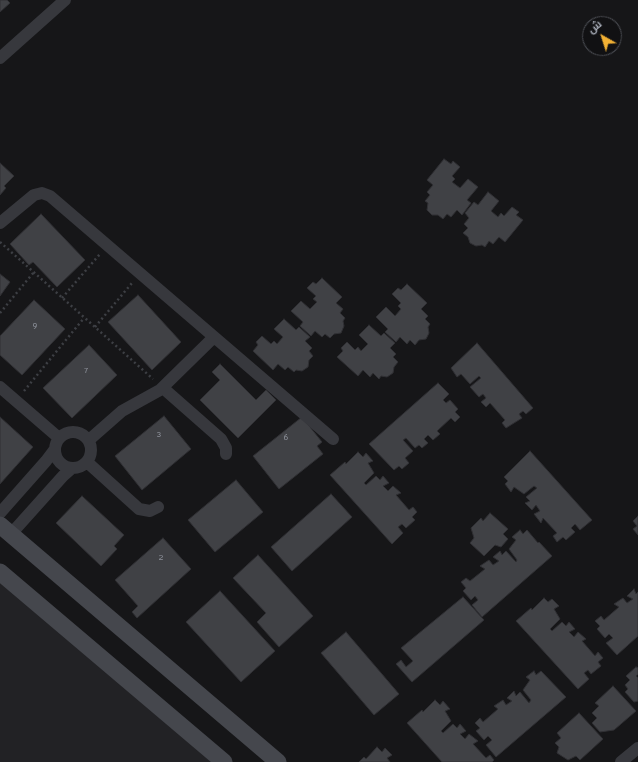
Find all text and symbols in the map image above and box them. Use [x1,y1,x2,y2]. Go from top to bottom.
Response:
north arrow [582,16,622,56]
text: ش [585,18,605,37]
house number: 9 [33,321,37,331]
house number: 7 [84,366,88,376]
house number: 3 [157,430,161,440]
house number: 6 [284,433,288,443]
house number: 2 [159,553,163,563]

